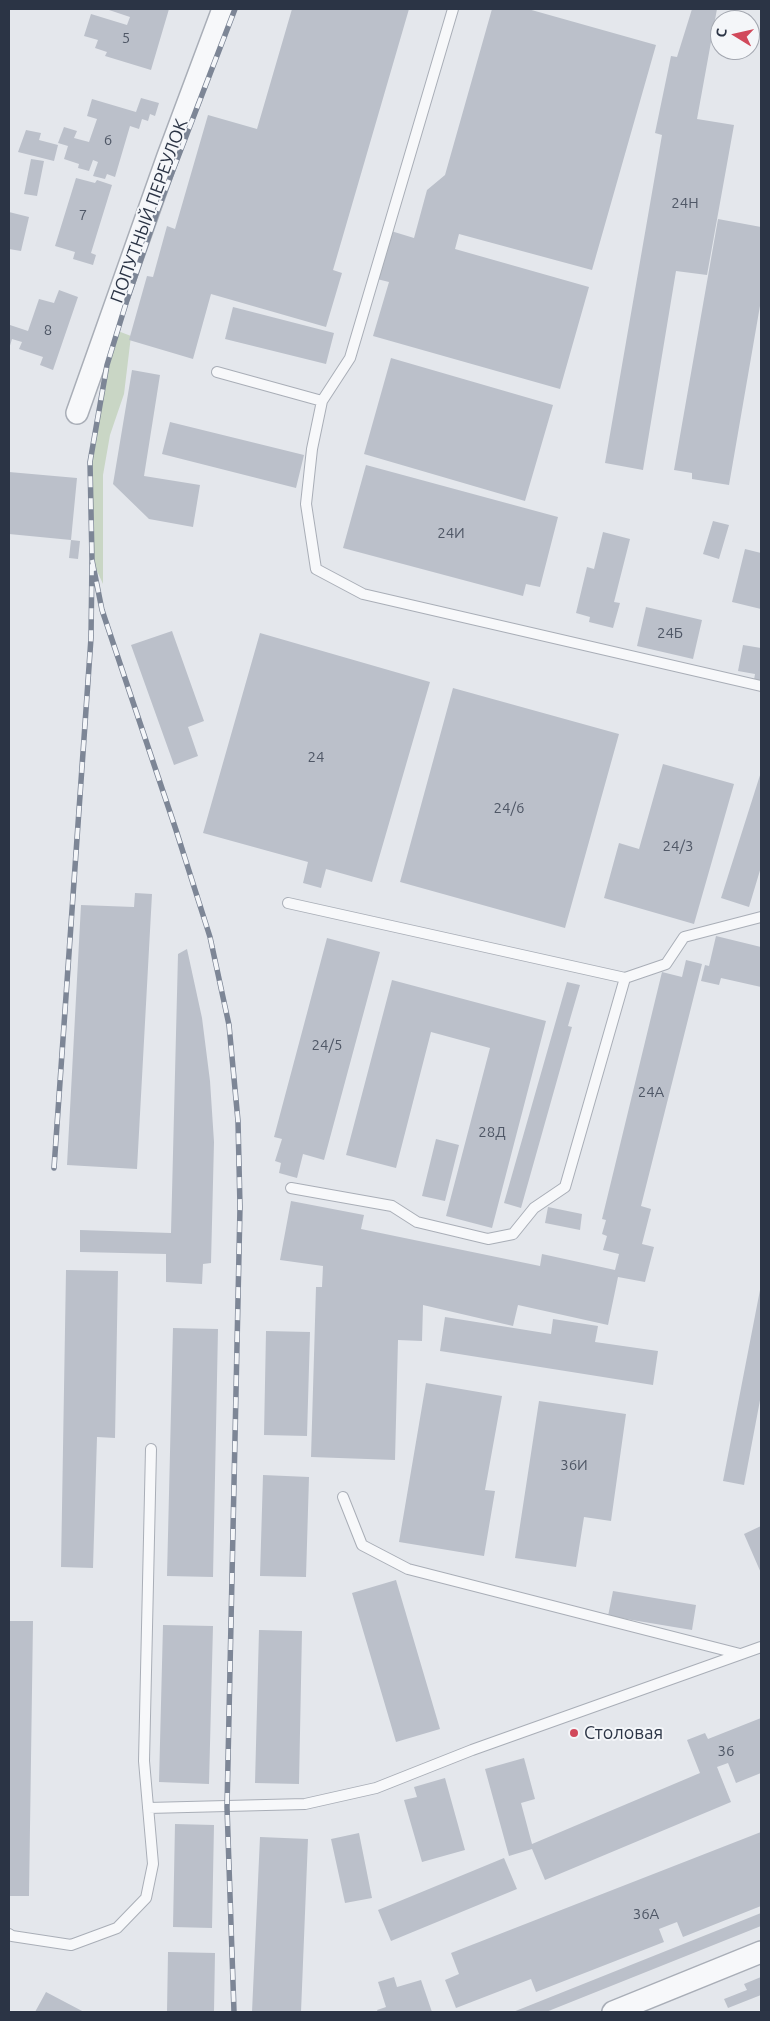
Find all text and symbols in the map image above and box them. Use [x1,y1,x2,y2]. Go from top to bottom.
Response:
north arrow [710,10,760,60]
text: С [713,27,730,38]
house number: 5 [122,29,130,47]
street label: ПОПУТНЫЙ ПЕРЕУЛОК [106,116,192,306]
house number: 6 [104,131,112,149]
house number: 24Н [671,194,699,212]
house number: 7 [79,206,87,224]
house number: 8 [44,321,52,339]
house number: 24И [437,524,465,542]
house number: 24Б [657,624,683,642]
house number: 24 [308,748,324,766]
house number: 24/6 [494,799,524,817]
house number: 24/3 [663,837,693,855]
house number: 24/5 [312,1036,342,1054]
house number: 24А [638,1083,664,1101]
house number: 28Д [478,1123,506,1141]
house number: 36И [560,1456,588,1474]
place label: Столовая [584,1722,663,1744]
marker: Столовая [568,1727,580,1739]
house number: 36 [718,1742,734,1760]
house number: 36А [633,1905,659,1923]

